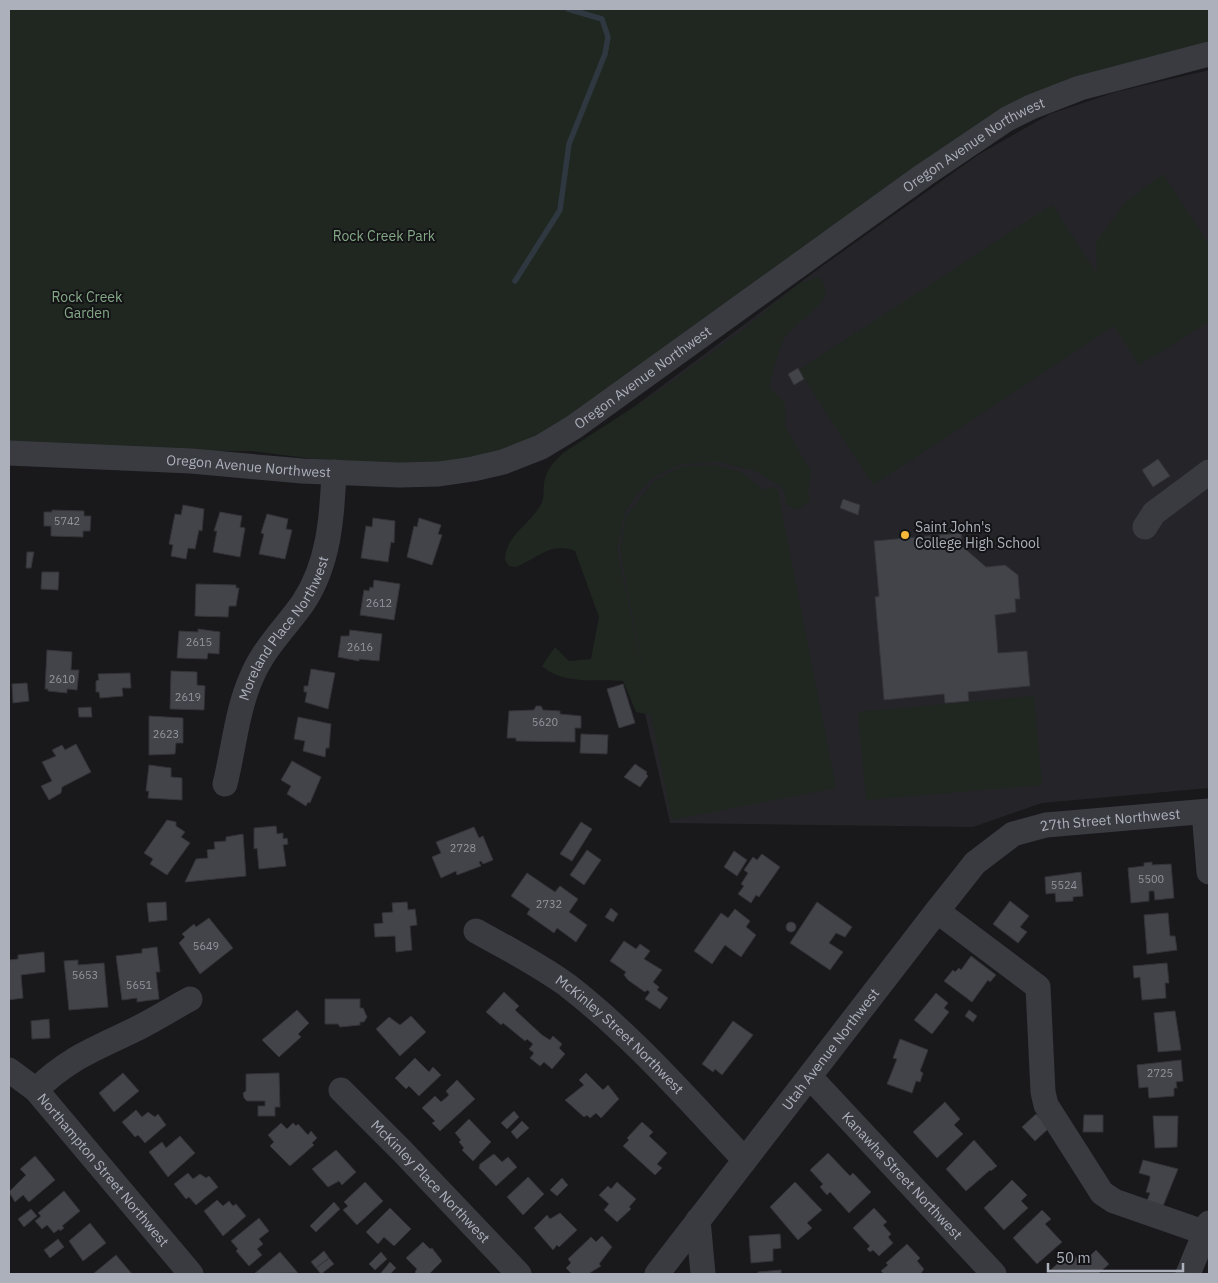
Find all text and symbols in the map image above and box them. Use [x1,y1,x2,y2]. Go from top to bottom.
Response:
street label: Oregon Avenue Northwest [899,94,1047,196]
park label: Rock Creek Park [333,227,436,245]
park label: Rock Creek Garden [52,288,123,322]
street label: Oregon Avenue Northwest [571,322,715,433]
street label: Oregon Avenue Northwest [166,451,331,481]
house number: 5742 [54,514,80,528]
place label: Saint John's College High School [915,518,1040,552]
marker: Saint John's College High School [899,529,911,541]
street label: Moreland Place Northwest [235,554,332,703]
house number: 2612 [366,596,392,610]
house number: 2615 [186,635,212,649]
house number: 2616 [347,640,373,654]
house number: 2610 [49,672,75,686]
house number: 2619 [175,690,201,704]
house number: 5620 [532,715,558,729]
house number: 2623 [153,727,179,741]
street label: 27th Street Northwest [1038,805,1181,835]
house number: 2728 [450,841,476,855]
house number: 5500 [1138,872,1164,886]
house number: 5524 [1051,878,1078,892]
house number: 2732 [536,897,562,911]
house number: 5649 [193,939,219,953]
house number: 5653 [72,968,98,982]
street label: McKinley Street Northwest [552,971,688,1098]
house number: 5651 [126,978,153,992]
street label: Utah Avenue Northwest [778,985,883,1114]
house number: 2725 [1147,1066,1173,1080]
street label: Northampton Street Northwest [34,1089,173,1250]
street label: Kanawha Street Northwest [838,1108,966,1243]
street label: McKinley Place Northwest [367,1116,494,1247]
scale bar [1048,1240,1183,1272]
text: 50 m [1056,1248,1091,1267]

